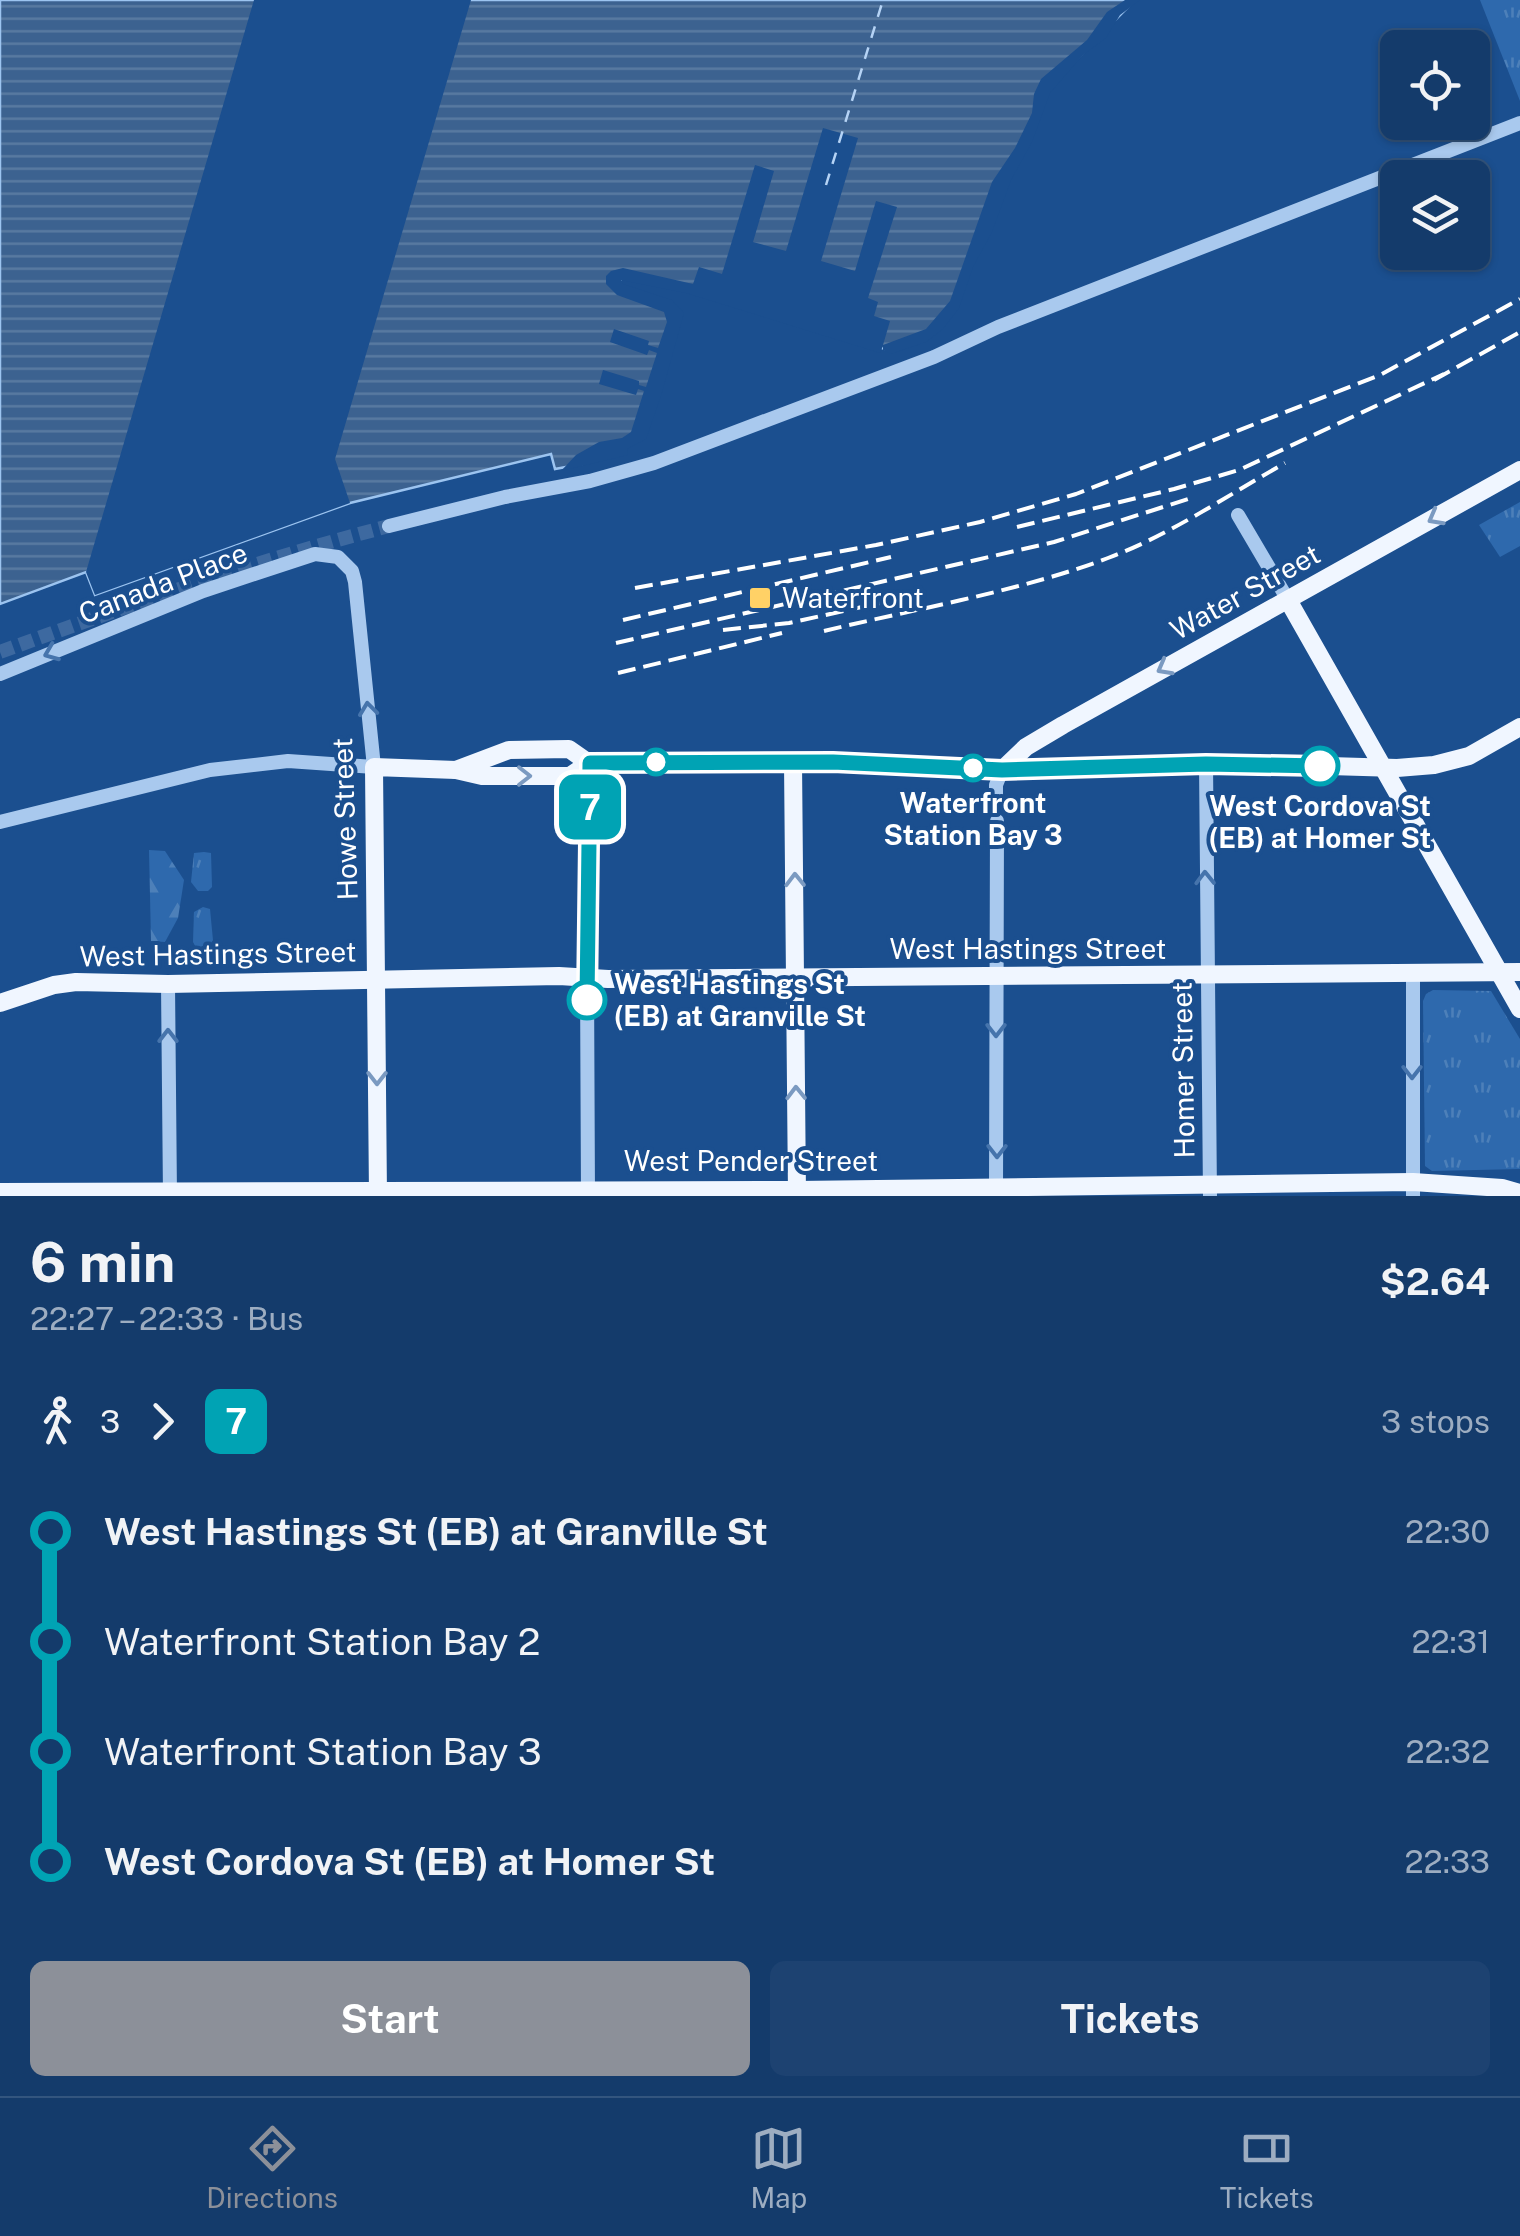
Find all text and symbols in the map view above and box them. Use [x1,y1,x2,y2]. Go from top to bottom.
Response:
map controls [1380,30,1490,270]
button: locate [1380,30,1490,140]
button: layers [1380,160,1490,270]
one-way arrow [1428,506,1446,525]
street label: Canada Place [74,535,252,630]
street label: Water Street [1164,537,1325,646]
place label: Waterfront [782,581,924,614]
marker: Waterfront [747,585,773,611]
one-way arrow [43,642,60,662]
one-way arrow [1157,656,1175,676]
one-way arrow [358,701,379,718]
street label: Howe Street [325,737,364,901]
marker: West Cordova St (EB) at Homer St [1301,747,1339,785]
unlabelled marker [643,749,669,775]
marker: Waterfront Station Bay 3 [960,755,986,781]
one-way arrow [518,765,533,787]
line badge: 7 [558,774,622,840]
place label: Waterfront Station Bay 3 [883,786,1063,851]
text: 7 [579,787,601,828]
place label: West Cordova St (EB) at Homer St [1209,789,1431,854]
one-way arrow [1194,870,1216,886]
one-way arrow [784,872,806,888]
street label: West Hastings Street [889,932,1167,965]
street label: West Hastings Street [79,935,357,972]
place label: West Hastings St (EB) at Granville St [614,967,866,1032]
marker: West Hastings St (EB) at Granville St [568,981,606,1019]
street label: Homer Street [1164,981,1201,1159]
one-way arrow [986,1023,1007,1039]
one-way arrow [157,1027,179,1042]
one-way arrow [1401,1064,1423,1080]
one-way arrow [366,1070,388,1086]
one-way arrow [786,1084,807,1100]
street label: West Pender Street [624,1144,878,1177]
one-way arrow [986,1144,1008,1159]
text: 6 min [30,1230,175,1294]
text: $2.64 [1380,1259,1490,1304]
text: 22:27 – 22:33 · Bus [30,1300,303,1337]
icon: walk [30,1394,85,1449]
icon: forward [135,1394,190,1449]
text: 7 [225,1401,247,1442]
text: 3 [100,1403,120,1440]
text: 3 stops [1381,1403,1490,1440]
text: West Hastings St (EB) at Granville St [104,1509,768,1554]
text: 22:30 [1405,1513,1490,1550]
text: Waterfront Station Bay 2 [104,1619,540,1664]
text: 22:31 [1411,1623,1490,1660]
text: Waterfront Station Bay 3 [104,1729,542,1774]
text: 22:32 [1405,1733,1490,1770]
text: West Cordova St (EB) at Homer St [104,1839,715,1884]
text: 22:33 [1405,1843,1490,1880]
button: Start [30,1961,750,2076]
button: Tickets [770,1961,1490,2076]
tab: Directions [206,2121,338,2214]
tab: Map [750,2121,807,2214]
tab: Tickets [1220,2121,1314,2214]

